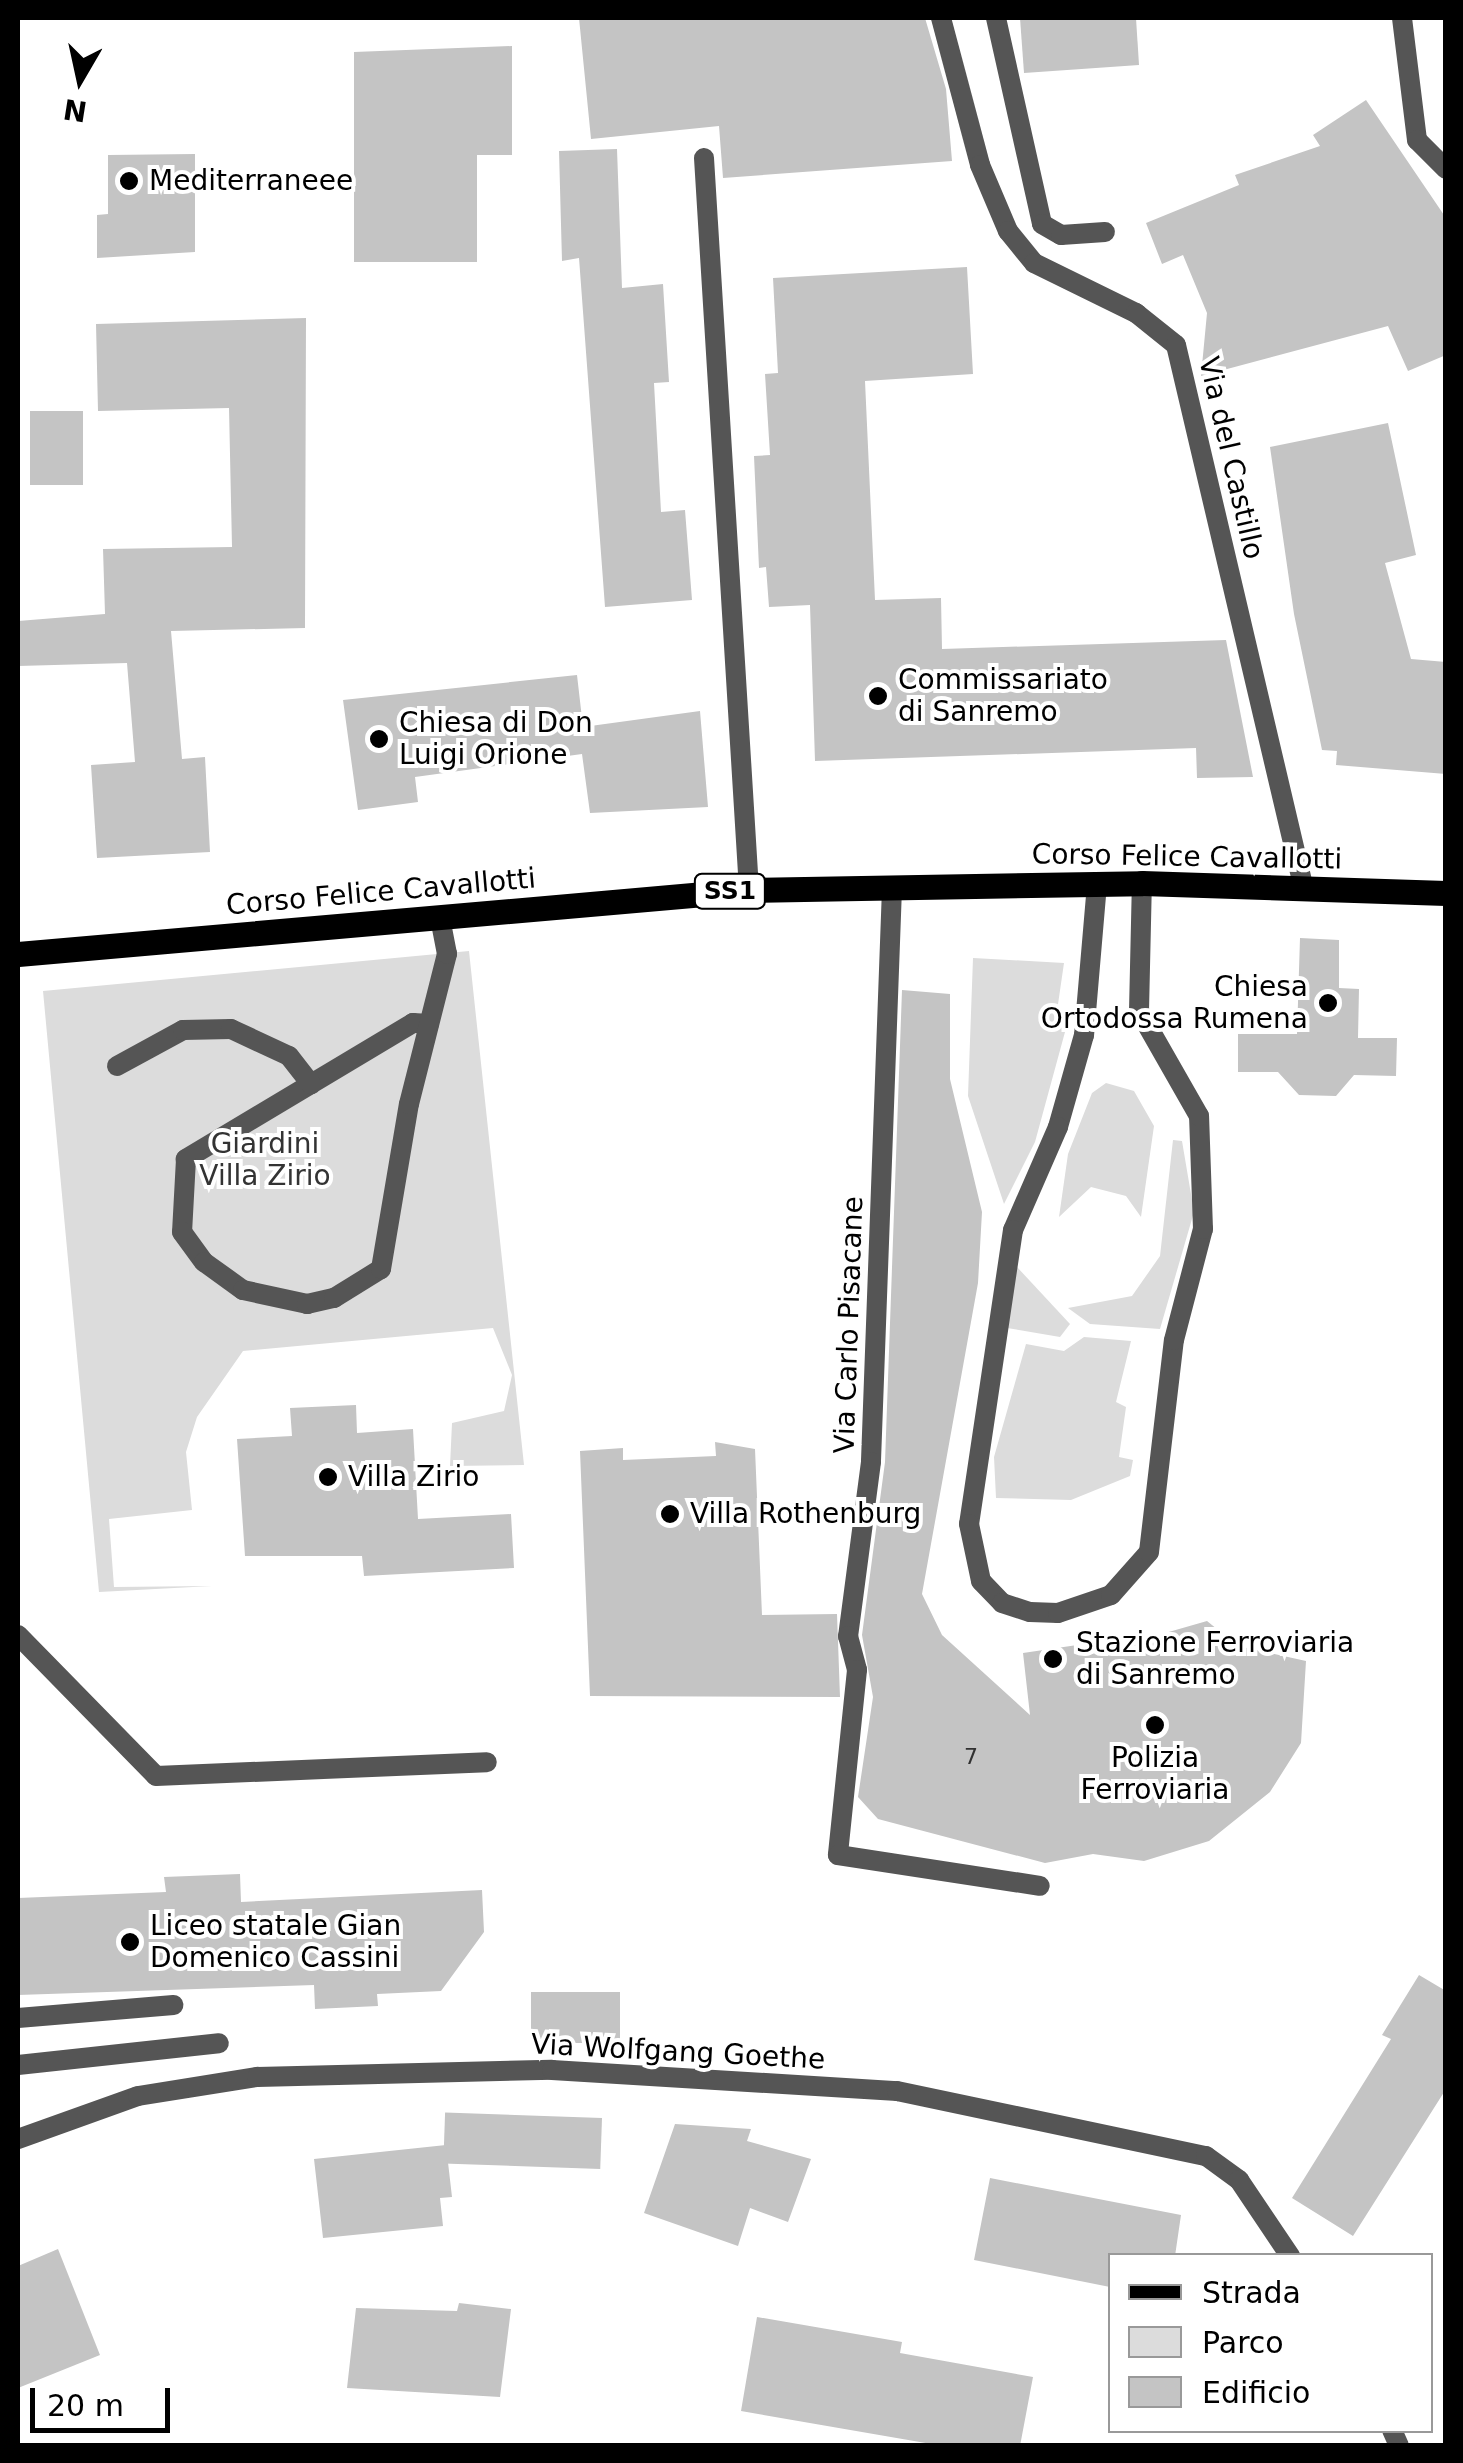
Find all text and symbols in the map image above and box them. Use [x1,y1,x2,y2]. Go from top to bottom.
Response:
north arrow [30,30,130,130]
text: N [61,92,89,128]
place label: Mediterraneee [149,164,353,198]
marker: Mediterraneee [118,170,140,192]
street label: Via del Castillo [1191,353,1271,563]
place label: Commissariato di Sanremo [898,663,1108,729]
marker: Commissariato di Sanremo [867,685,889,707]
place label: Chiesa di Don Luigi Orione [399,706,593,772]
marker: Chiesa di Don Luigi Orione [368,728,390,750]
street label: Corso Felice Cavallotti [1031,837,1343,877]
street label: Corso Felice Cavallotti [225,862,537,922]
road number: SS1 [692,871,768,911]
place label: Chiesa Ortodossa Rumena [1041,970,1308,1036]
marker: Chiesa Ortodossa Rumena [1317,992,1339,1014]
park label: Giardini Villa Zirio [199,1127,331,1193]
street label: Via Carlo Pisacane [828,1196,870,1454]
place label: Villa Zirio [348,1460,479,1494]
marker: Villa Zirio [317,1466,339,1488]
place label: Villa Rothenburg [690,1497,921,1531]
marker: Villa Rothenburg [659,1503,681,1525]
place label: Stazione Ferroviaria di Sanremo [1076,1626,1354,1692]
marker: Stazione Ferroviaria di Sanremo [1040,1646,1066,1672]
marker: Polizia Ferroviaria [1144,1714,1166,1736]
place label: Polizia Ferroviaria [1081,1741,1229,1807]
house number: 7 [964,1744,978,1770]
place label: Liceo statale Gian Domenico Cassini [150,1909,401,1975]
marker: Liceo statale Gian Domenico Cassini [119,1931,141,1953]
street label: Via Wolfgang Goethe [530,2028,826,2076]
legend [1108,2253,1433,2433]
text: Strada [1202,2275,1301,2310]
text: Parco [1202,2325,1284,2360]
scale bar [35,2368,175,2430]
text: Edificio [1202,2375,1310,2410]
text: 20 m [47,2388,124,2423]

